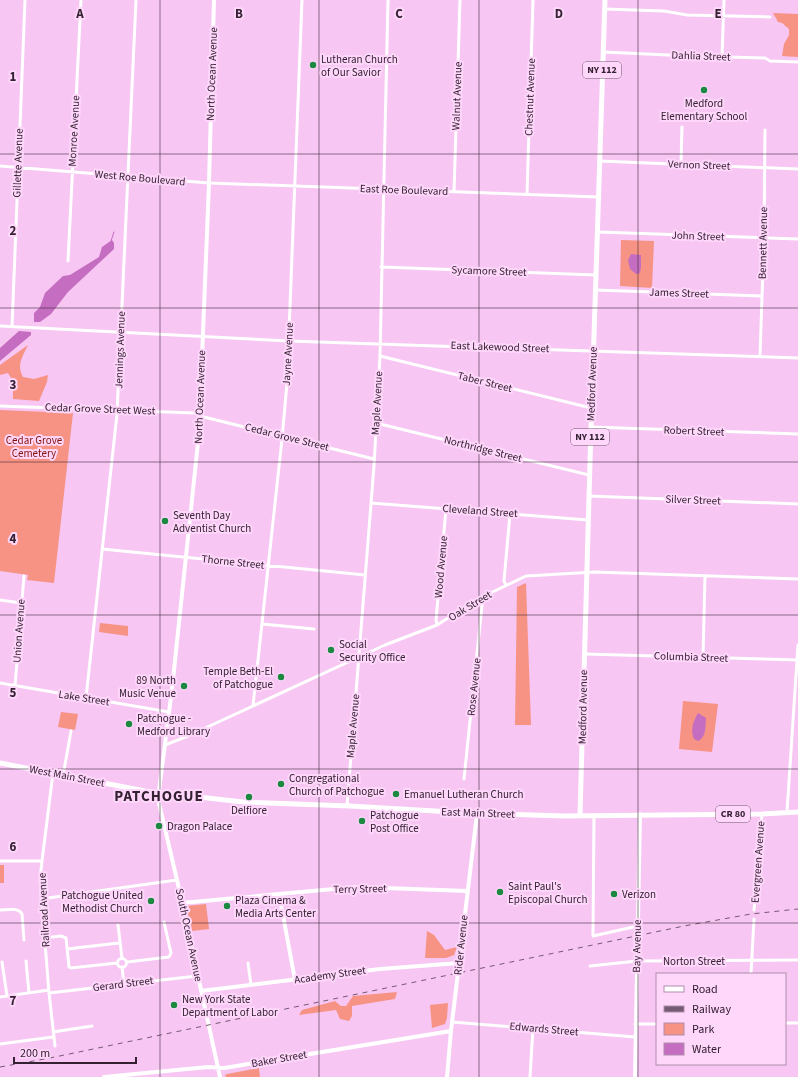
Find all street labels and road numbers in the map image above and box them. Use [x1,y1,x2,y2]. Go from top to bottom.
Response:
street label: North Ocean Avenue [203,26,221,121]
street label: Dahlia Street [671,47,731,65]
street label: Chestnut Avenue [521,57,539,136]
street label: Walnut Avenue [448,61,466,131]
road number: NY 112 [583,62,621,78]
street label: Monroe Avenue [65,95,83,167]
street label: Gillette Avenue [9,128,27,198]
street label: Vernon Street [667,156,731,174]
street label: West Roe Boulevard [94,167,186,189]
street label: East Roe Boulevard [360,181,448,199]
street label: Bennett Avenue [755,206,771,279]
street label: John Street [671,228,725,244]
street label: Sycamore Street [451,262,527,280]
street label: James Street [649,284,709,302]
street label: Jennings Avenue [111,310,129,389]
street label: Jayne Avenue [279,321,297,386]
street label: East Lakewood Street [450,338,550,356]
street label: Medford Avenue [583,346,601,422]
street label: North Ocean Avenue [191,349,209,444]
street label: Taber Street [456,368,514,396]
street label: Maple Avenue [368,370,386,435]
street label: Cedar Grove Street West [44,400,156,418]
street label: Cedar Grove Street [243,419,331,455]
street label: Robert Street [663,422,725,440]
road number: NY 112 [571,429,609,445]
street label: Northridge Street [442,432,524,466]
street label: Silver Street [665,492,721,508]
street label: Cleveland Street [442,501,518,521]
street label: Wood Avenue [431,535,451,599]
street label: Thorne Street [201,551,265,573]
street label: Oak Street [446,587,495,625]
street label: Union Avenue [9,598,29,663]
street label: Columbia Street [654,648,729,666]
street label: Rose Avenue [463,657,485,717]
street label: Medford Avenue [575,669,591,744]
street label: Lake Street [57,687,111,709]
street label: Maple Avenue [343,693,363,759]
street label: West Main Street [28,761,106,791]
street label: East Main Street [441,804,515,822]
road number: CR 80 [716,806,750,822]
street label: Evergreen Avenue [748,820,768,904]
street label: Railroad Avenue [35,872,53,948]
street label: Terry Street [333,881,387,897]
street label: South Ocean Avenue [172,887,206,983]
street label: Rider Avenue [450,914,472,976]
street label: Bay Avenue [629,919,645,973]
street label: Norton Street [663,954,725,969]
street label: Academy Street [293,963,367,987]
street label: Gerard Street [92,973,154,995]
street label: Edwards Street [509,1019,579,1040]
street label: Baker Street [250,1047,308,1071]

